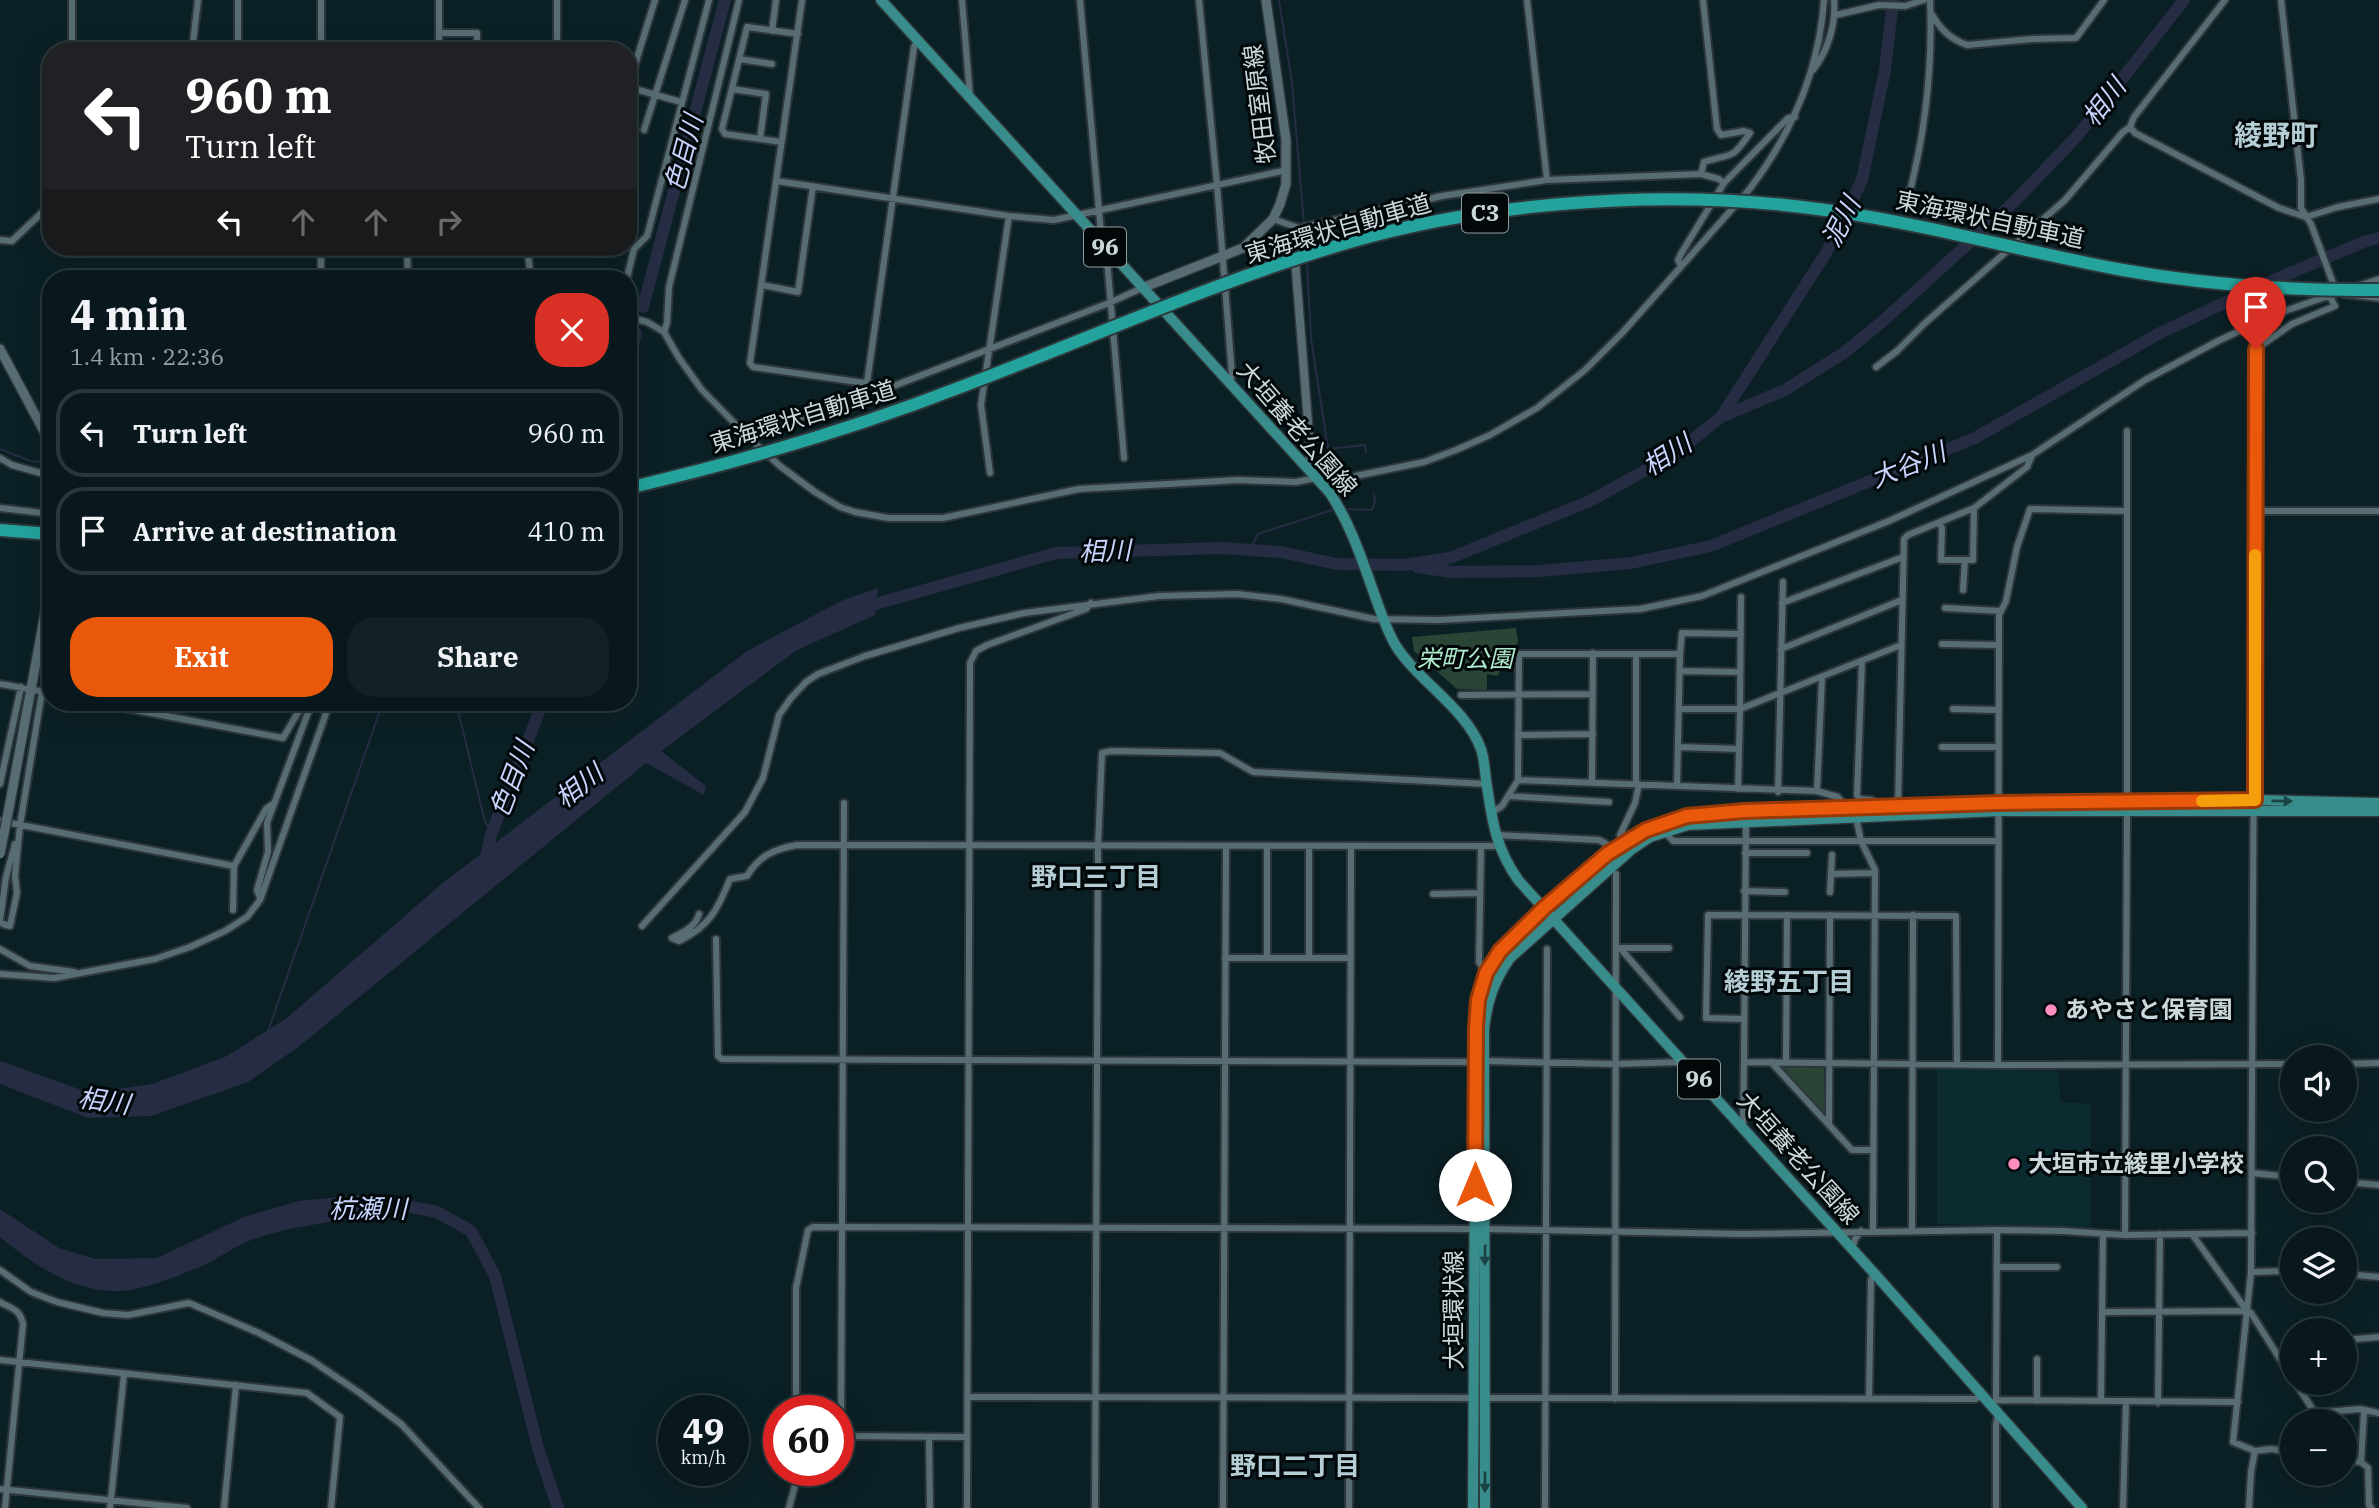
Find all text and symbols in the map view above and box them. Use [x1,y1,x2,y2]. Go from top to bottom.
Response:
street label: 牧田室原線 [1236,43,1282,166]
text: 960 m [185,63,332,126]
water label: 相川 [2074,68,2134,132]
icon: left [70,70,161,161]
water label: 色目川 [657,108,710,195]
district label: 綾野町 [2234,116,2318,153]
text: Turn left [185,125,316,167]
street label: 東海環状自動車道 [1893,183,2087,255]
street label: 東海環状自動車道 [1241,186,1434,270]
water label: 泥川 [1813,188,1868,252]
road number: C3 [1462,194,1508,232]
icon: left [211,203,249,241]
icon: ahead [284,203,322,241]
icon: ahead [357,203,395,241]
icon: right [430,203,468,241]
road number: 96 [1084,228,1126,266]
pin [2226,277,2286,349]
text: 4 min [70,287,188,342]
icon: arrive [2237,288,2275,326]
button: close [535,293,609,367]
text: 1.4 km · 22:36 [70,341,224,371]
street label: 大垣養老公園線 [1231,354,1365,502]
street label: 東海環状自動車道 [706,373,899,459]
icon: left [74,414,112,452]
text: Turn left [133,416,247,450]
text: 960 m [527,416,605,450]
water label: 相川 [1635,424,1700,483]
water label: 大谷川 [1865,433,1953,494]
icon: arrive [74,512,112,550]
text: Arrive at destination [133,514,397,548]
text: 410 m [527,514,605,548]
water label: 相川 [1078,532,1135,568]
button: Exit [70,617,333,697]
button: Share [347,617,609,697]
park label: 栄町公園 [1417,642,1516,674]
water label: 色目川 [481,733,542,821]
water label: 相川 [547,754,612,815]
one-way arrow [2271,795,2293,807]
district label: 野口三丁目 [1031,859,1161,893]
district label: 綾野五丁目 [1724,964,1854,998]
place label: あやさと保育園 [2065,993,2233,1025]
marker: あやさと保育園 [2043,1002,2059,1018]
map controls [2280,1045,2357,1486]
button: sound [2280,1045,2357,1122]
road number: 96 [1678,1060,1720,1098]
water label: 相川 [76,1080,135,1121]
street label: 大垣養老公園線 [1731,1084,1867,1230]
button: search [2280,1136,2357,1213]
place label: 大垣市立綾里小学校 [2028,1147,2244,1179]
position arrow [1438,1148,1512,1222]
marker: 大垣市立綾里小学校 [2006,1156,2022,1172]
water label: 杭瀬川 [329,1191,410,1225]
button: layers [2280,1227,2357,1304]
one-way arrow [1479,1244,1491,1266]
street label: 大垣環状線 [1437,1250,1469,1370]
button: + [2280,1318,2357,1395]
speed limit sign: 60 [763,1395,854,1486]
text: 49 [682,1408,725,1454]
button: − [2280,1409,2357,1486]
text: km/h [681,1446,726,1469]
district label: 野口二丁目 [1230,1448,1360,1482]
one-way arrow [1479,1472,1490,1494]

